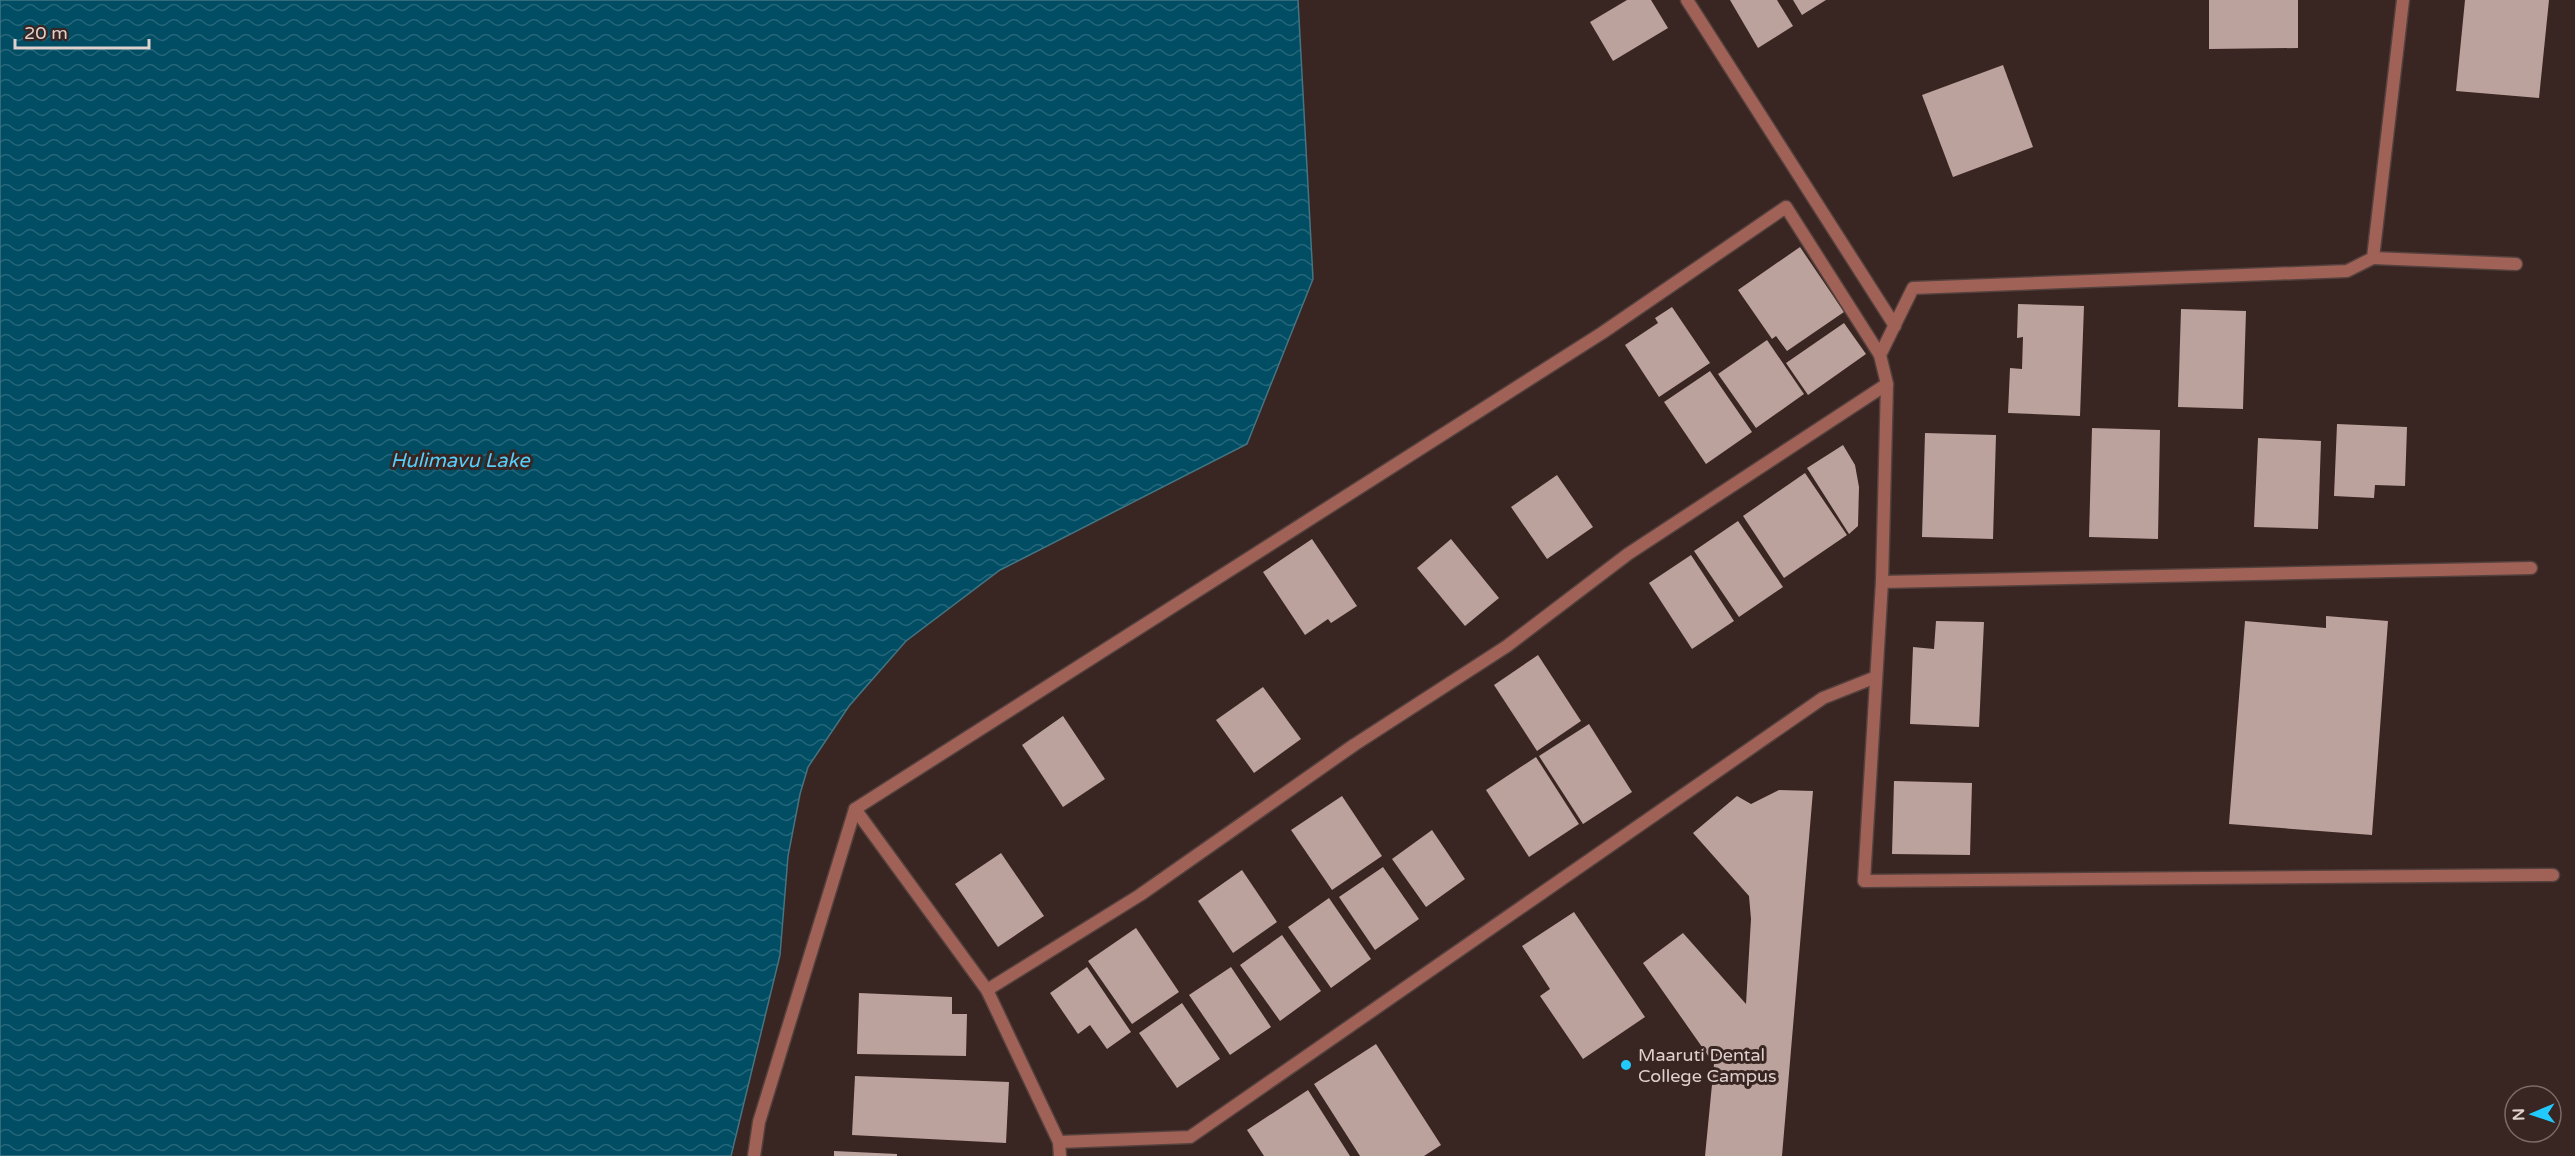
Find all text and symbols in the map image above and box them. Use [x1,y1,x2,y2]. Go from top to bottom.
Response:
scale bar [15,12,148,50]
text: 20 m [24,22,68,44]
water label: Hulimavu Lake [390,449,531,473]
place label: Maaruti Dental College Campus [1638,1044,1777,1087]
marker: Maaruti Dental College Campus [1619,1058,1633,1072]
north arrow [2503,1084,2563,1144]
text: N [2509,1108,2529,1121]

